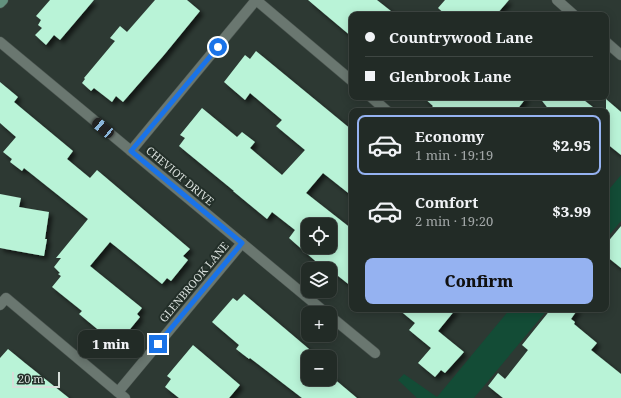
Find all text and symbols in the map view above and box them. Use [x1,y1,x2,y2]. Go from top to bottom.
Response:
text: Countrywood Lane [389,27,533,47]
route start [209,38,227,56]
text: Glenbrook Lane [389,66,511,86]
car [90,116,116,140]
text: Economy [415,126,484,146]
icon: car [367,127,403,163]
text: $2.95 [552,135,591,155]
street label: CHEVIOT DRIVE [143,143,218,209]
text: 1 min · 19:19 [415,146,493,164]
text: Comfort [415,192,478,212]
icon: car [367,193,403,229]
text: $3.99 [552,201,591,221]
text: 2 min · 19:20 [415,212,493,230]
map controls [301,218,337,386]
button: locate [301,218,337,254]
street label: GLENBROOK LANE [155,238,232,325]
button: Confirm [365,258,593,304]
button: layers [301,262,337,298]
button: + [301,306,337,342]
callout: 1 min [78,330,144,358]
text: 1 min [92,335,130,353]
route end [149,335,167,353]
button: − [301,350,337,386]
scale bar [12,370,60,389]
text: 20 m [18,371,44,386]

